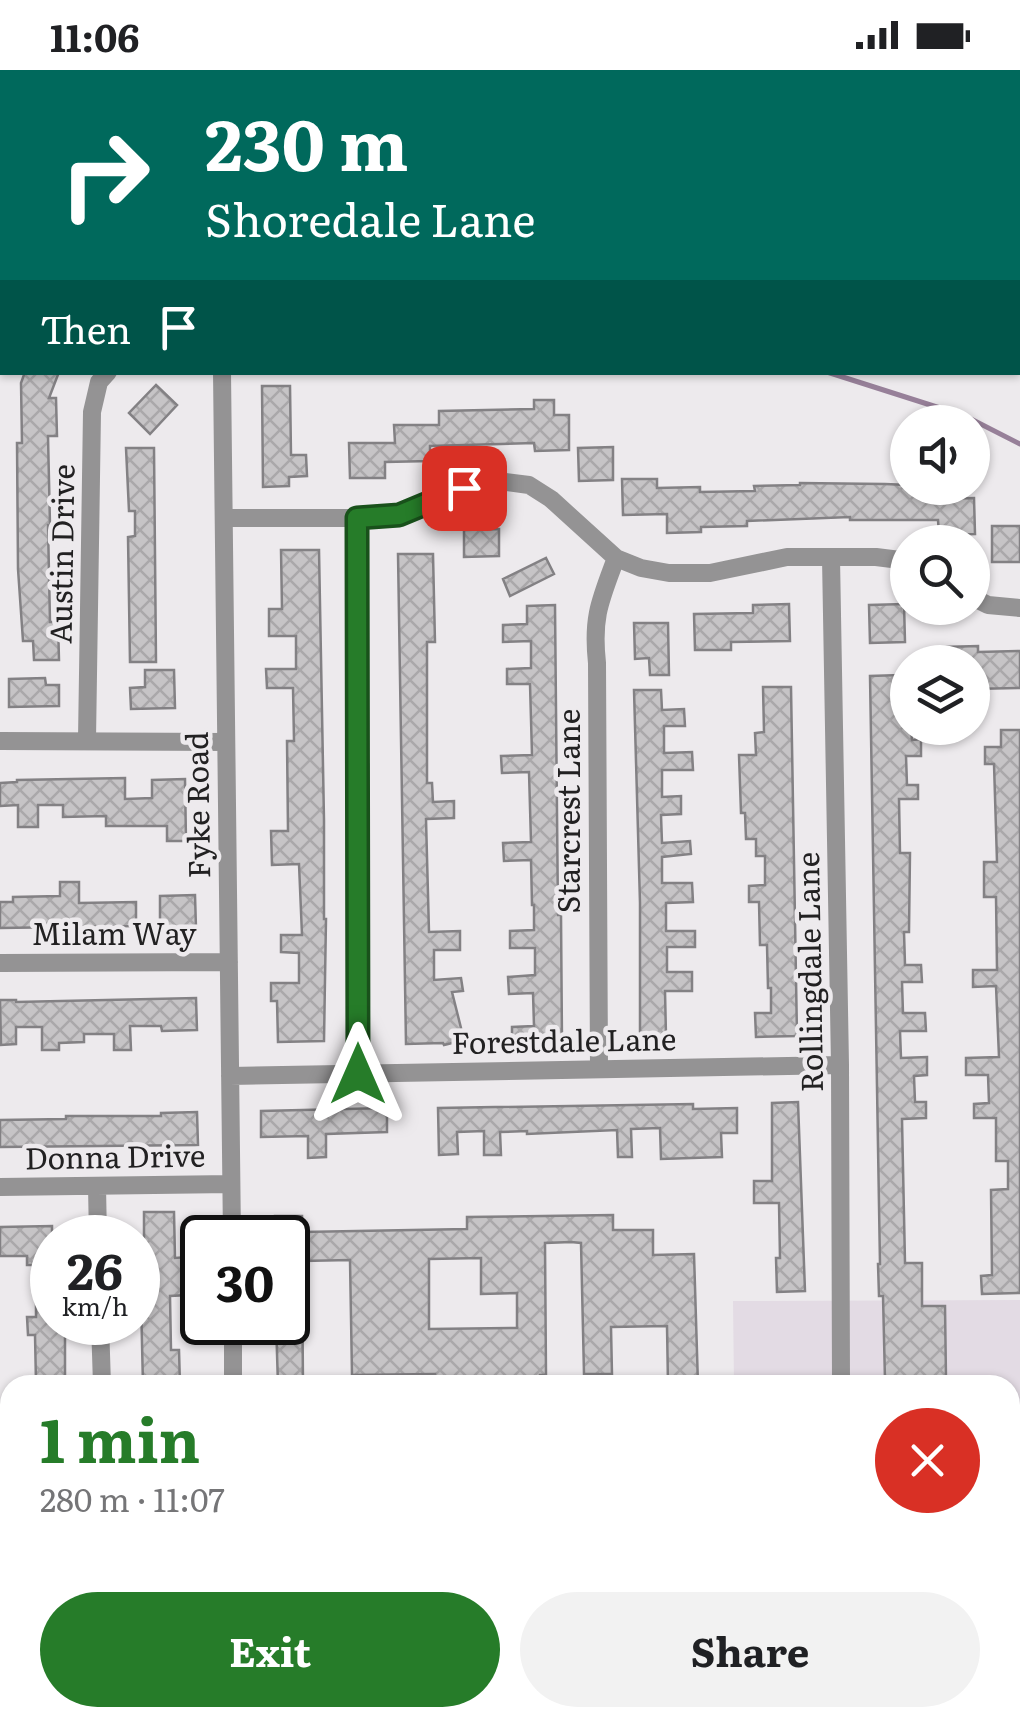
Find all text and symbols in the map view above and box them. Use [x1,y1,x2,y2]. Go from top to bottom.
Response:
text: 11:06 [50,7,140,64]
text: 230 m [205,89,409,193]
icon: right [40,110,170,240]
text: Shoredale Lane [205,184,536,251]
text: Then [40,299,131,356]
icon: arrive [151,300,206,355]
map controls [890,405,990,745]
button: sound [890,405,990,505]
pin [422,446,507,531]
icon: arrive [437,461,492,516]
street label: Austin Drive [36,464,84,644]
button: search [890,525,990,625]
button: layers [890,645,990,745]
street label: Starcrest Lane [545,709,589,913]
street label: Fyke Road [173,731,219,879]
street label: Rollingdale Lane [784,852,832,1092]
street label: Milam Way [32,910,197,954]
street label: Forestdale Lane [451,1015,677,1063]
position arrow [306,1022,410,1126]
street label: Donna Drive [24,1131,206,1179]
speed limit sign: 30 [180,1215,310,1345]
text: 26 [67,1231,123,1305]
text: km/h [62,1287,128,1324]
text: 1 min [40,1392,200,1481]
button: close [875,1408,980,1513]
text: 280 m · 11:07 [40,1474,225,1522]
button: Exit [40,1592,500,1707]
button: Share [520,1592,980,1707]

